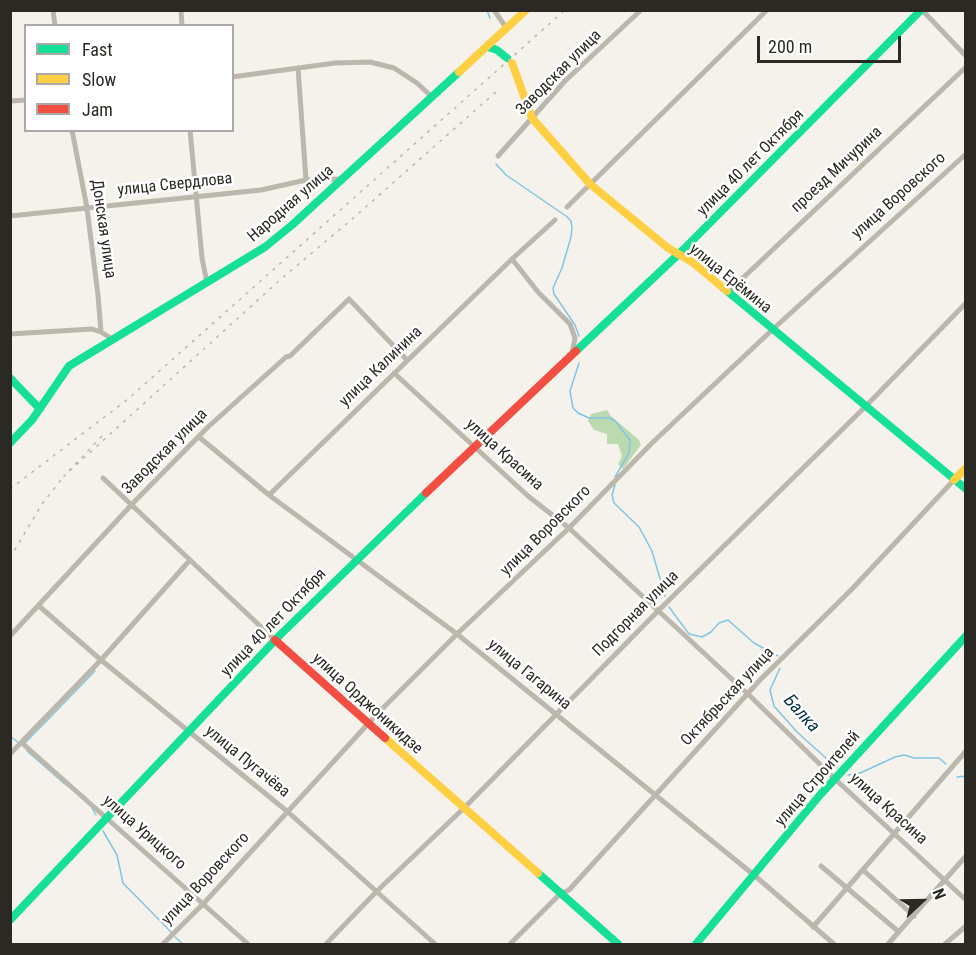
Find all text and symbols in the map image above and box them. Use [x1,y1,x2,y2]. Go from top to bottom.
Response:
legend [24,24,234,132]
scale bar [760,24,904,62]
street label: Заводская улица [512,26,606,120]
text: 200 m [768,36,812,57]
text: Fast [82,39,113,60]
text: Slow [82,69,116,90]
text: Jam [82,99,113,120]
street label: улица 40 лет Октября [694,106,808,220]
street label: проезд Мичурина [788,123,886,217]
street label: улица Воровского [848,149,950,243]
street label: Народная улица [244,162,338,246]
street label: улица Свердлова [117,169,233,201]
street label: Донская улица [87,178,119,280]
street label: улица Ерёмина [685,240,775,318]
street label: улица Калинина [336,323,426,411]
street label: Заводская улица [118,405,212,499]
street label: улица Красина [461,415,547,495]
street label: улица Воровского [497,482,595,580]
street label: улица 40 лет Октября [217,565,331,681]
street label: Подгорная улица [589,567,683,661]
street label: улица Гагарина [483,636,575,714]
street label: Октябрьская улица [677,644,779,750]
street label: улица Орджоникидзе [308,649,426,759]
water label: Балка [778,691,824,737]
street label: улица Пугачёва [201,722,293,802]
street label: улица Строителей [771,727,865,831]
street label: улица Красина [845,769,931,849]
street label: улица Урицкого [98,792,190,874]
street label: улица Воровского [158,829,254,929]
north arrow [892,871,952,931]
text: N [929,886,950,902]

